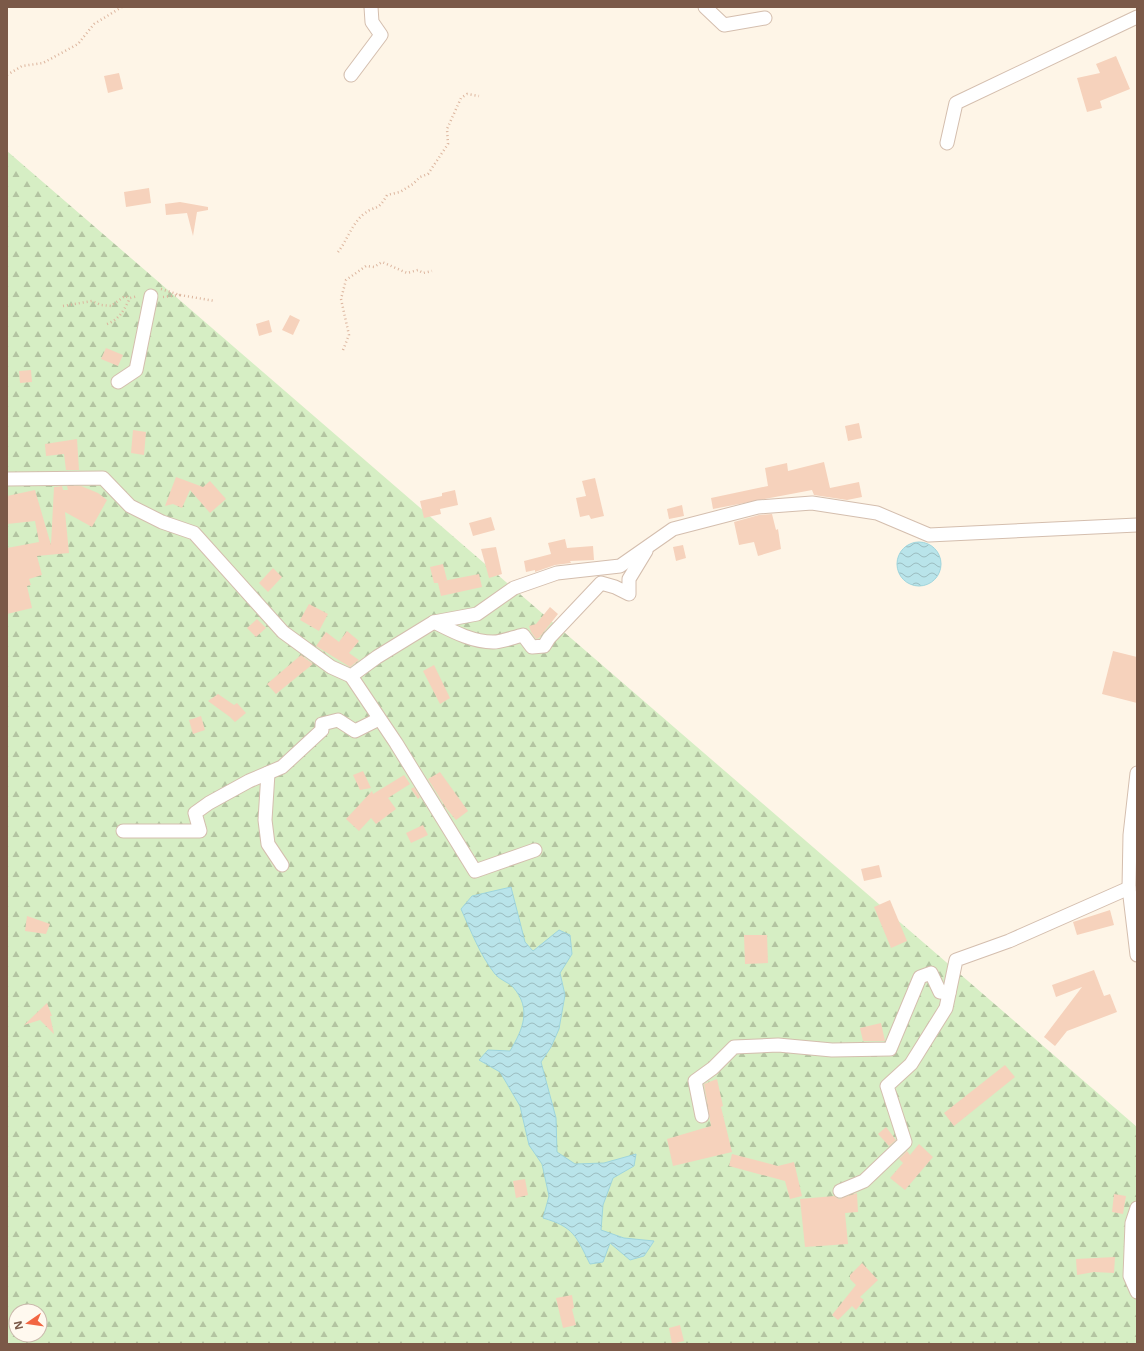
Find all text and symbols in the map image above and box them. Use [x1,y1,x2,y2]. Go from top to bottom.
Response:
north arrow [8,1303,48,1343]
text: N [9,1319,26,1331]

